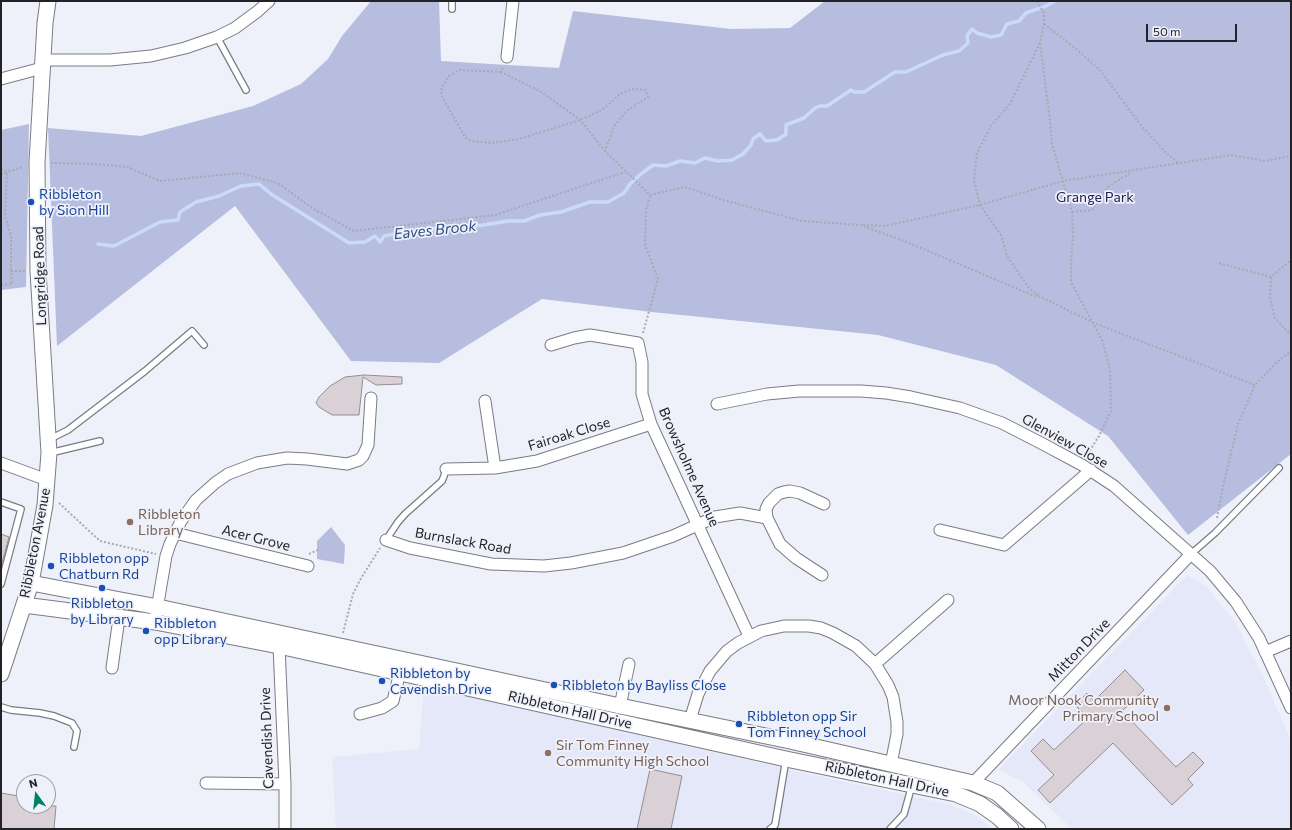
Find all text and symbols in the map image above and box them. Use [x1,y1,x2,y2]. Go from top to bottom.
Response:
scale bar [1148,16,1239,42]
text: 50 m [1153,24,1181,38]
place label: Ribbleton by Sion Hill [39,186,109,218]
park label: Grange Park [1056,189,1134,205]
marker: Ribbleton by Sion Hill [26,197,36,207]
water label: Eaves Brook [393,217,477,243]
street label: Longridge Road [30,226,50,326]
street label: Browsholme Avenue [655,405,723,529]
street label: Glenview Close [1019,410,1111,472]
street label: Fairoak Close [526,414,612,454]
street label: Ribbleton Avenue [16,487,54,599]
place label: Ribbleton Library [138,506,200,538]
marker: Ribbleton Library [125,517,135,527]
street label: Acer Grove [220,521,292,555]
street label: Burnslack Road [413,524,513,558]
place label: Ribbleton opp Chatburn Rd [59,550,149,582]
marker: Ribbleton opp Chatburn Rd [46,561,56,571]
marker: Ribbleton by Library [97,583,107,593]
place label: Ribbleton by Library [70,595,134,628]
place label: Ribbleton opp Library [154,615,227,648]
street label: Mitton Drive [1045,615,1113,685]
marker: Ribbleton opp Library [141,626,151,636]
place label: Ribbleton by Cavendish Drive [390,665,492,698]
marker: Ribbleton by Cavendish Drive [377,676,387,686]
place label: Ribbleton by Bayliss Close [562,677,726,693]
marker: Ribbleton by Bayliss Close [549,680,559,690]
street label: Cavendish Drive [257,687,277,789]
street label: Ribbleton Hall Drive [506,688,634,732]
place label: Moor Nook Community Primary School [1008,692,1159,724]
marker: Moor Nook Community Primary School [1162,703,1172,713]
place label: Ribbleton opp Sir Tom Finney School [747,708,866,740]
marker: Ribbleton opp Sir Tom Finney School [734,719,744,729]
place label: Sir Tom Finney Community High School [556,737,709,770]
marker: Sir Tom Finney Community High School [543,748,553,758]
street label: Ribbleton Hall Drive [823,758,951,800]
north arrow [16,774,56,814]
text: N [27,776,39,790]

